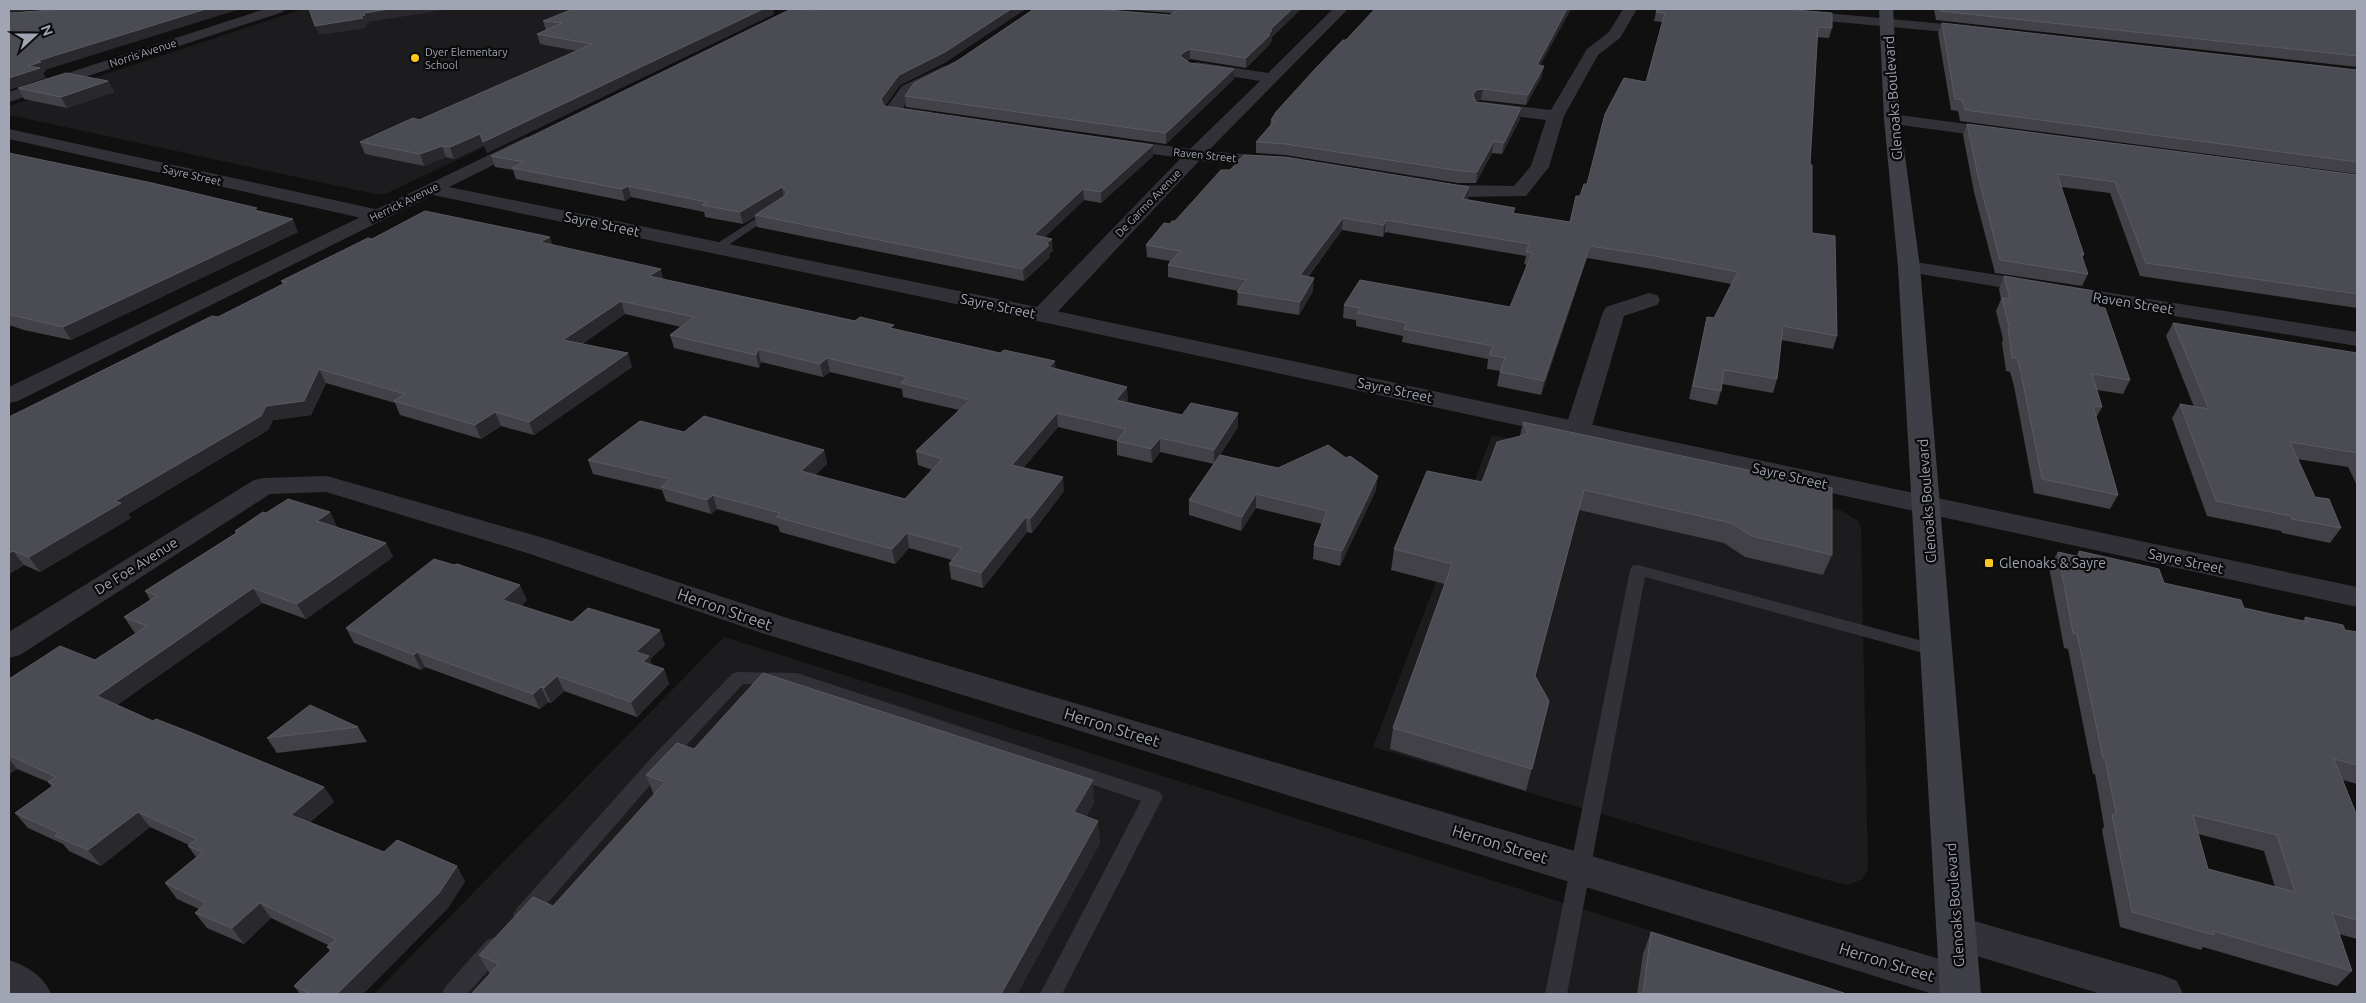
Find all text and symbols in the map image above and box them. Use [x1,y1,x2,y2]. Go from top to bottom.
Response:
north arrow [10,10,60,60]
text: N [38,23,56,38]
street label: Glenoaks Boulevard [1881,35,1905,161]
street label: Norris Avenue [108,37,178,69]
place label: Dyer Elementary School [425,46,508,71]
marker: Dyer Elementary School [409,52,421,64]
street label: Raven Street [1173,146,1238,164]
street label: Sayre Street [161,162,223,188]
street label: De Garmo Avenue [1113,167,1183,239]
street label: Herrick Avenue [368,180,440,224]
street label: Sayre Street [563,208,642,240]
street label: Raven Street [2092,289,2175,317]
street label: Sayre Street [959,290,1038,322]
street label: Sayre Street [1356,374,1435,406]
street label: Glenoaks Boulevard [1915,438,1939,564]
street label: Sayre Street [1751,460,1830,493]
street label: De Foe Avenue [92,534,180,598]
street label: Sayre Street [2147,545,2226,577]
place label: Glenoaks & Sayre [1999,555,2106,571]
marker: Glenoaks & Sayre [1983,557,1995,569]
street label: Herron Street [675,584,775,634]
street label: Herron Street [1062,704,1163,750]
street label: Herron Street [1450,821,1551,867]
street label: Glenoaks Boulevard [1943,842,1967,968]
street label: Herron Street [1837,939,1938,985]

